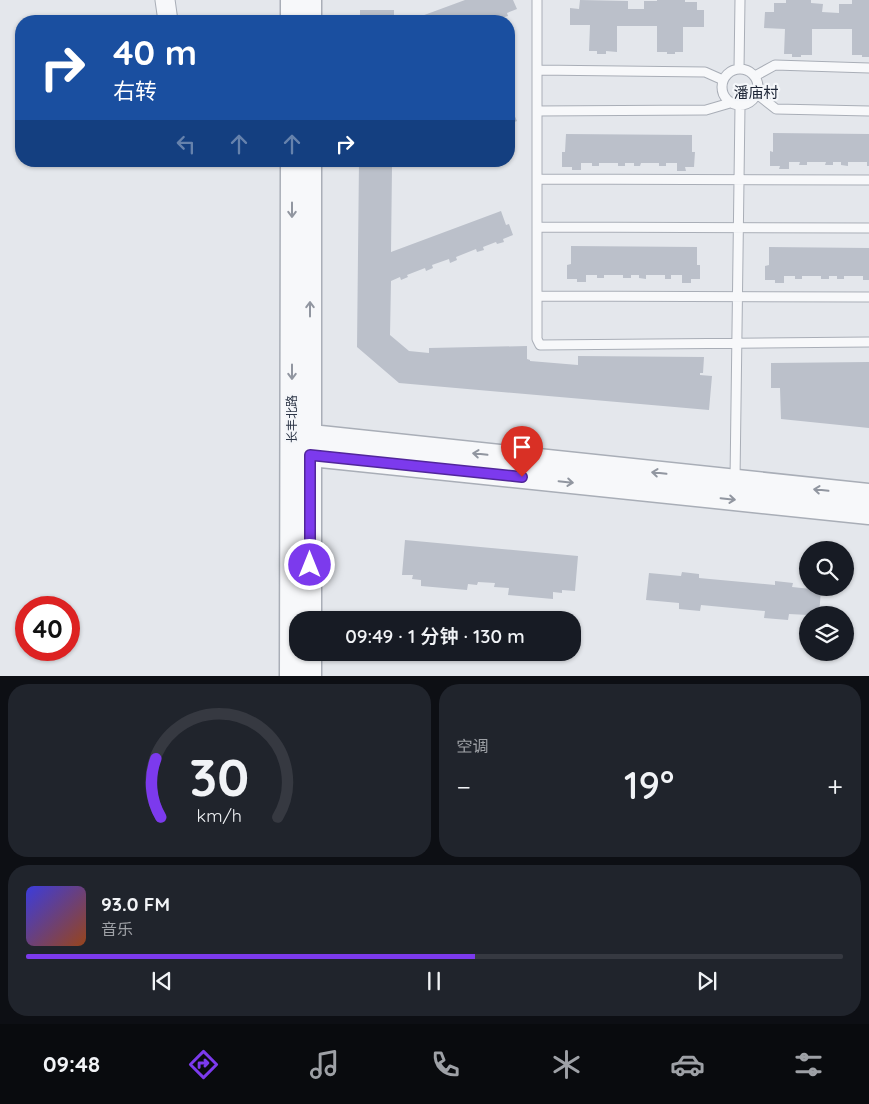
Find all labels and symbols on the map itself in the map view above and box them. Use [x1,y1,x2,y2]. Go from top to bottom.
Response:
district label: 潘庙村 [733,83,779,102]
one-way arrow [287,202,297,218]
one-way arrow [305,301,315,318]
one-way arrow [287,364,297,380]
street label: 长丰北路 [284,395,299,443]
pin [501,426,543,477]
one-way arrow [472,449,488,459]
one-way arrow [651,468,667,478]
one-way arrow [558,477,574,486]
one-way arrow [813,485,829,495]
one-way arrow [720,494,736,503]
position arrow [283,538,335,590]
speed limit sign: 40 [15,596,80,661]

